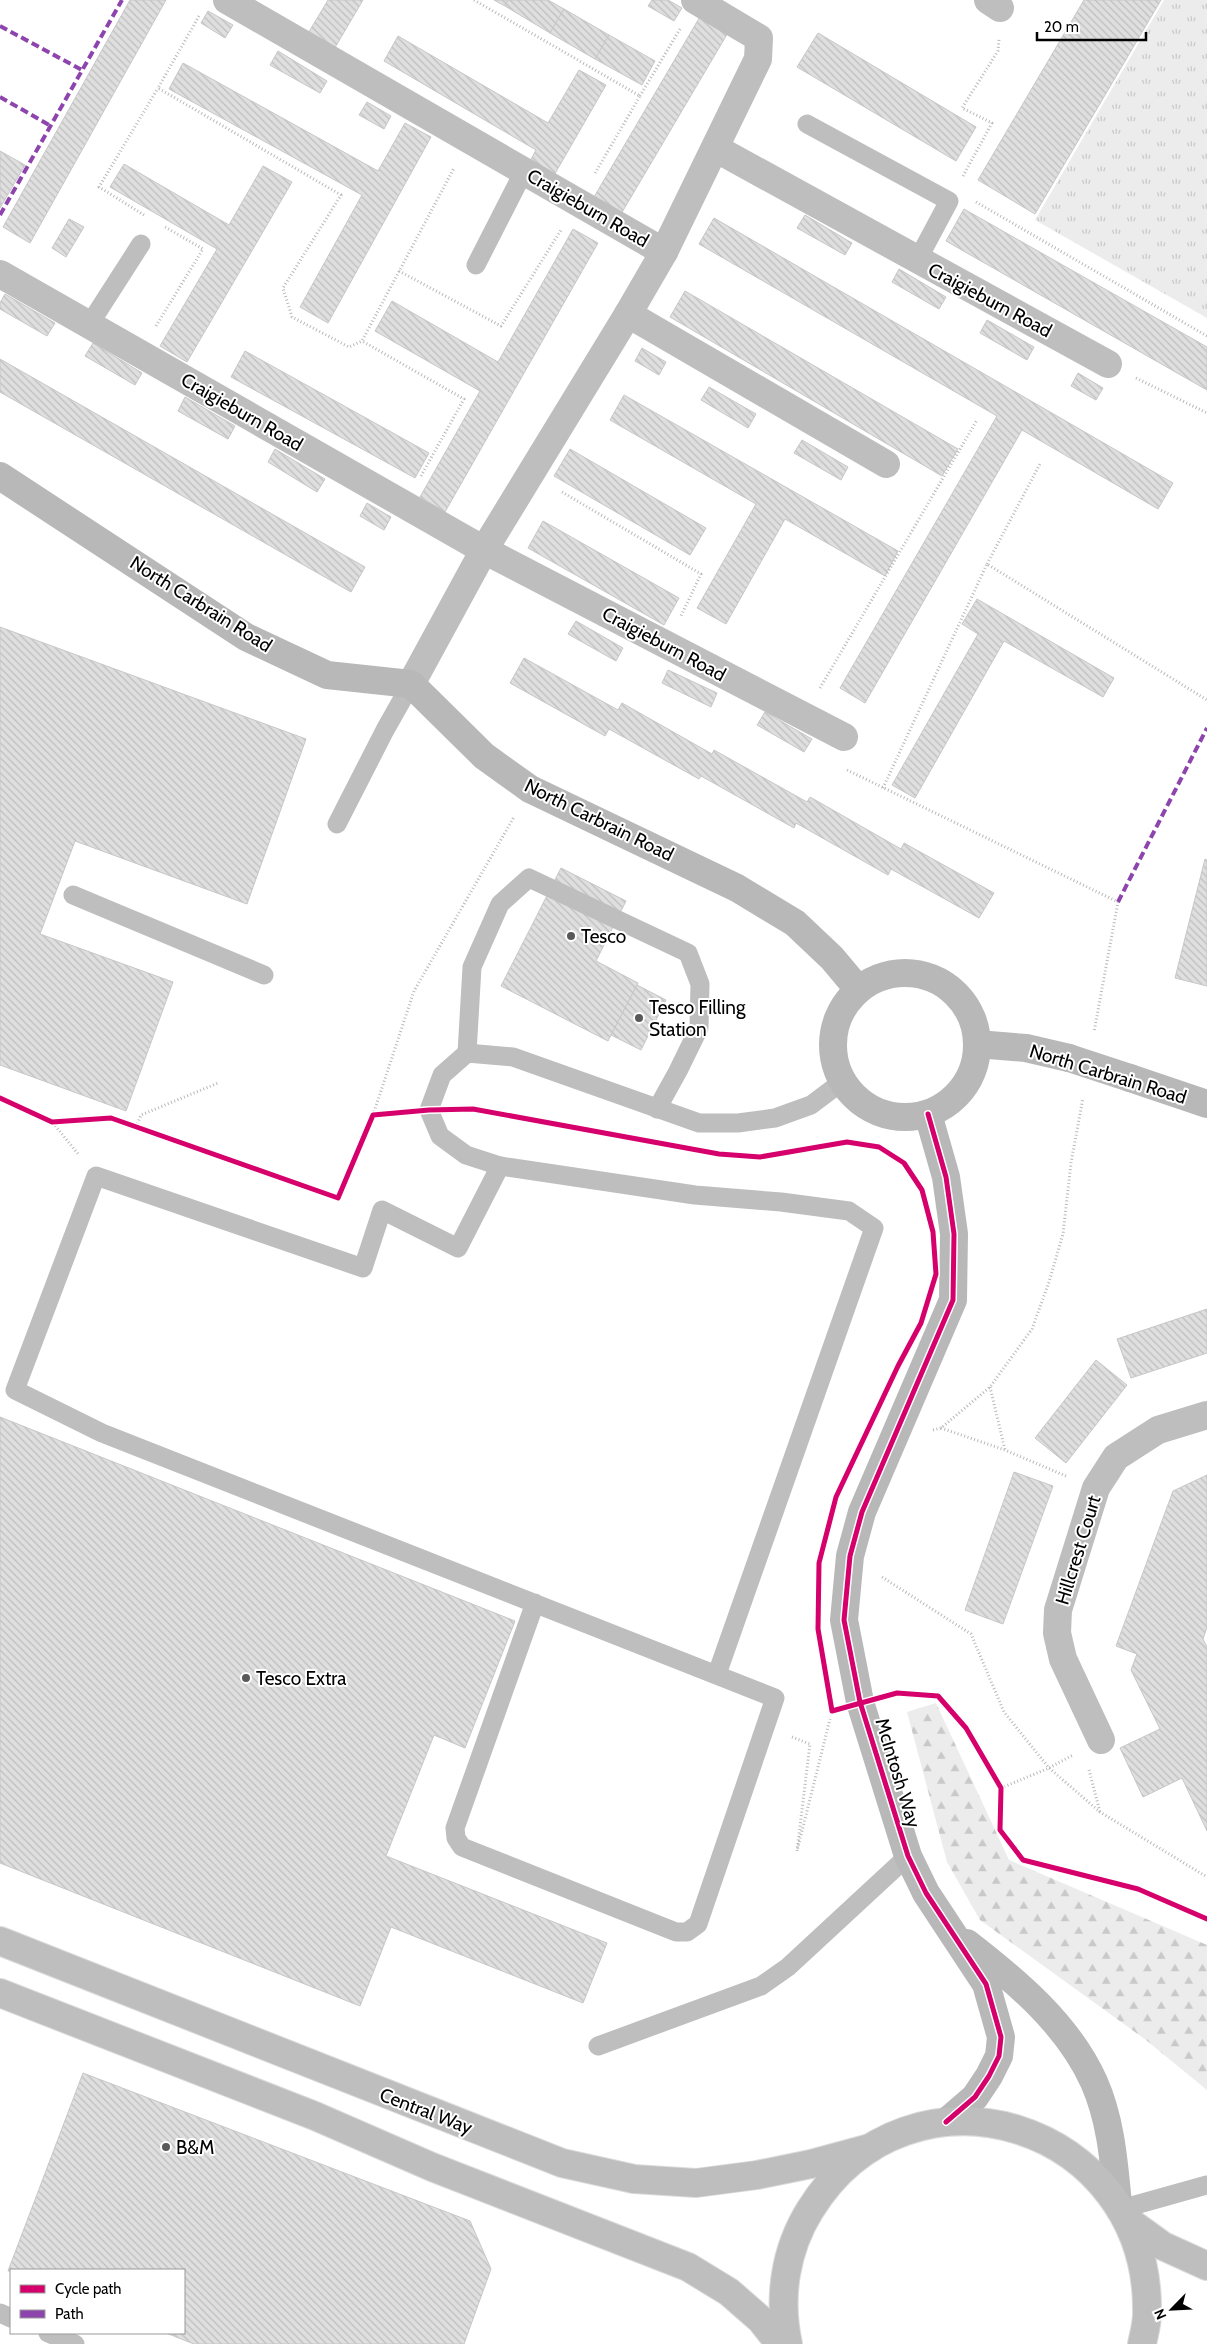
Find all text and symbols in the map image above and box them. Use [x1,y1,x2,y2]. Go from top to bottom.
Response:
scale bar [1037,10,1146,42]
text: 20 m [1044,18,1079,36]
street label: Craigieburn Road [523,164,653,252]
street label: Craigieburn Road [924,258,1056,342]
street label: Craigieburn Road [177,368,307,456]
street label: North Carbrain Road [126,551,276,657]
street label: Craigieburn Road [598,602,730,686]
street label: North Carbrain Road [521,774,677,866]
place label: Tesco [581,925,626,948]
marker: Tesco [565,930,577,942]
place label: Tesco Filling Station [649,996,746,1041]
marker: Tesco Filling Station [633,1012,645,1024]
street label: North Carbrain Road [1027,1039,1189,1109]
street label: Hillcrest Court [1050,1492,1106,1607]
place label: Tesco Extra [256,1667,346,1690]
marker: Tesco Extra [240,1672,252,1684]
street label: McIntosh Way [870,1715,926,1831]
street label: Central Way [376,2083,476,2139]
place label: B&M [176,2136,214,2159]
marker: B&M [160,2141,172,2153]
legend [10,2269,185,2334]
text: Cycle path [55,2280,121,2298]
north arrow [1147,2284,1197,2334]
text: Path [55,2305,84,2323]
text: N [1150,2306,1170,2322]

